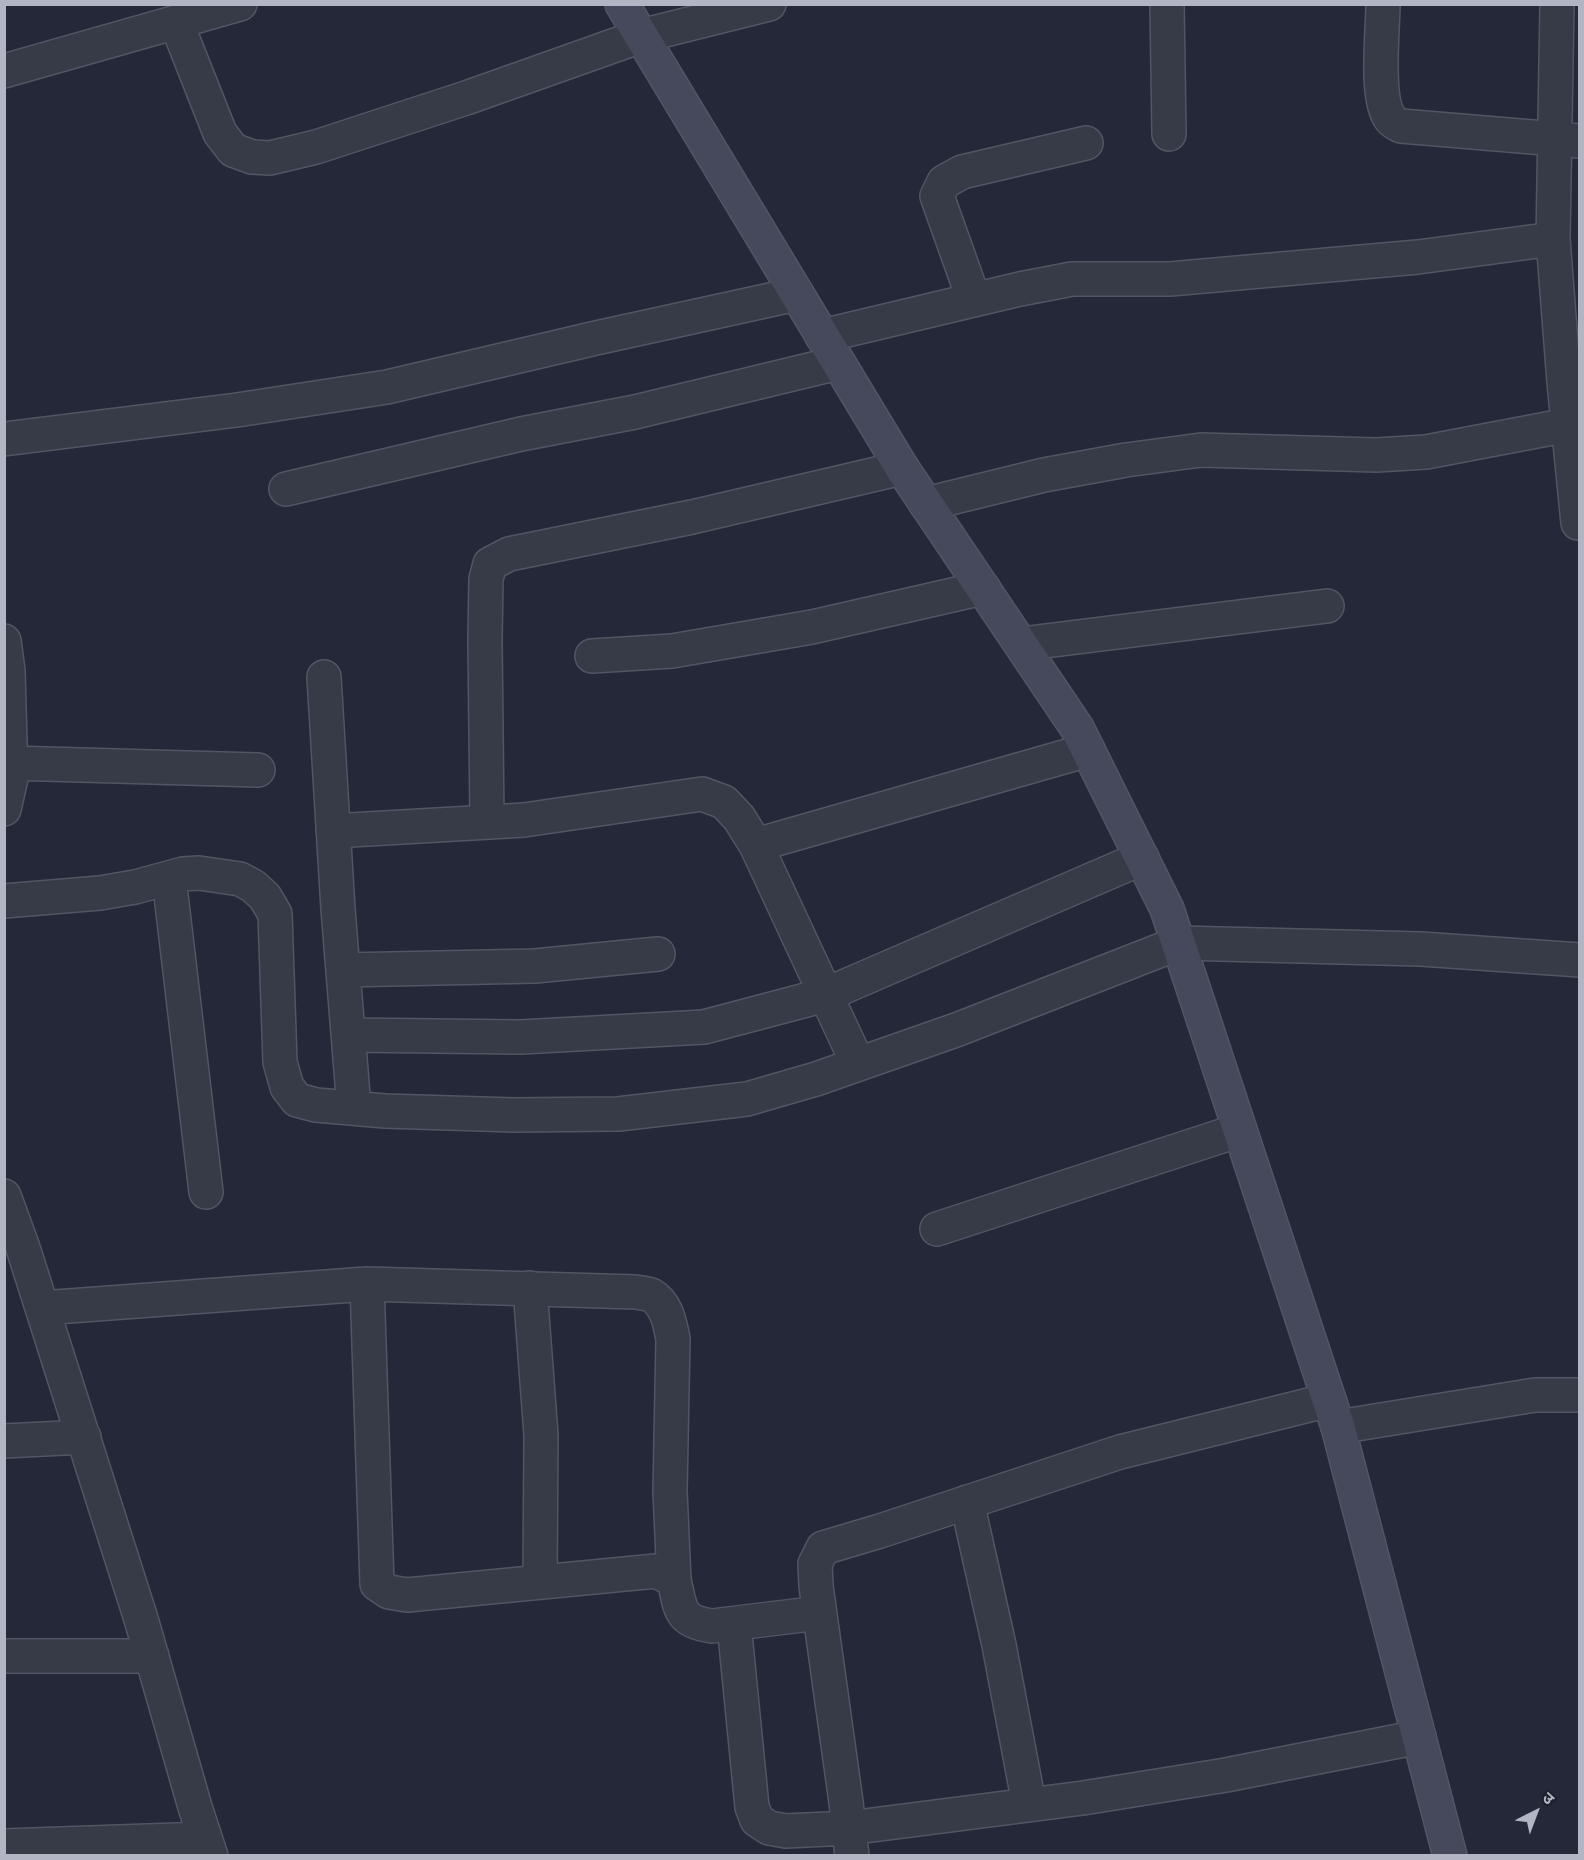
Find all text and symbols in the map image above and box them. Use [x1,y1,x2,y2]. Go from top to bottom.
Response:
north arrow [1506,1782,1566,1842]
text: उ [1537,1787,1559,1810]

